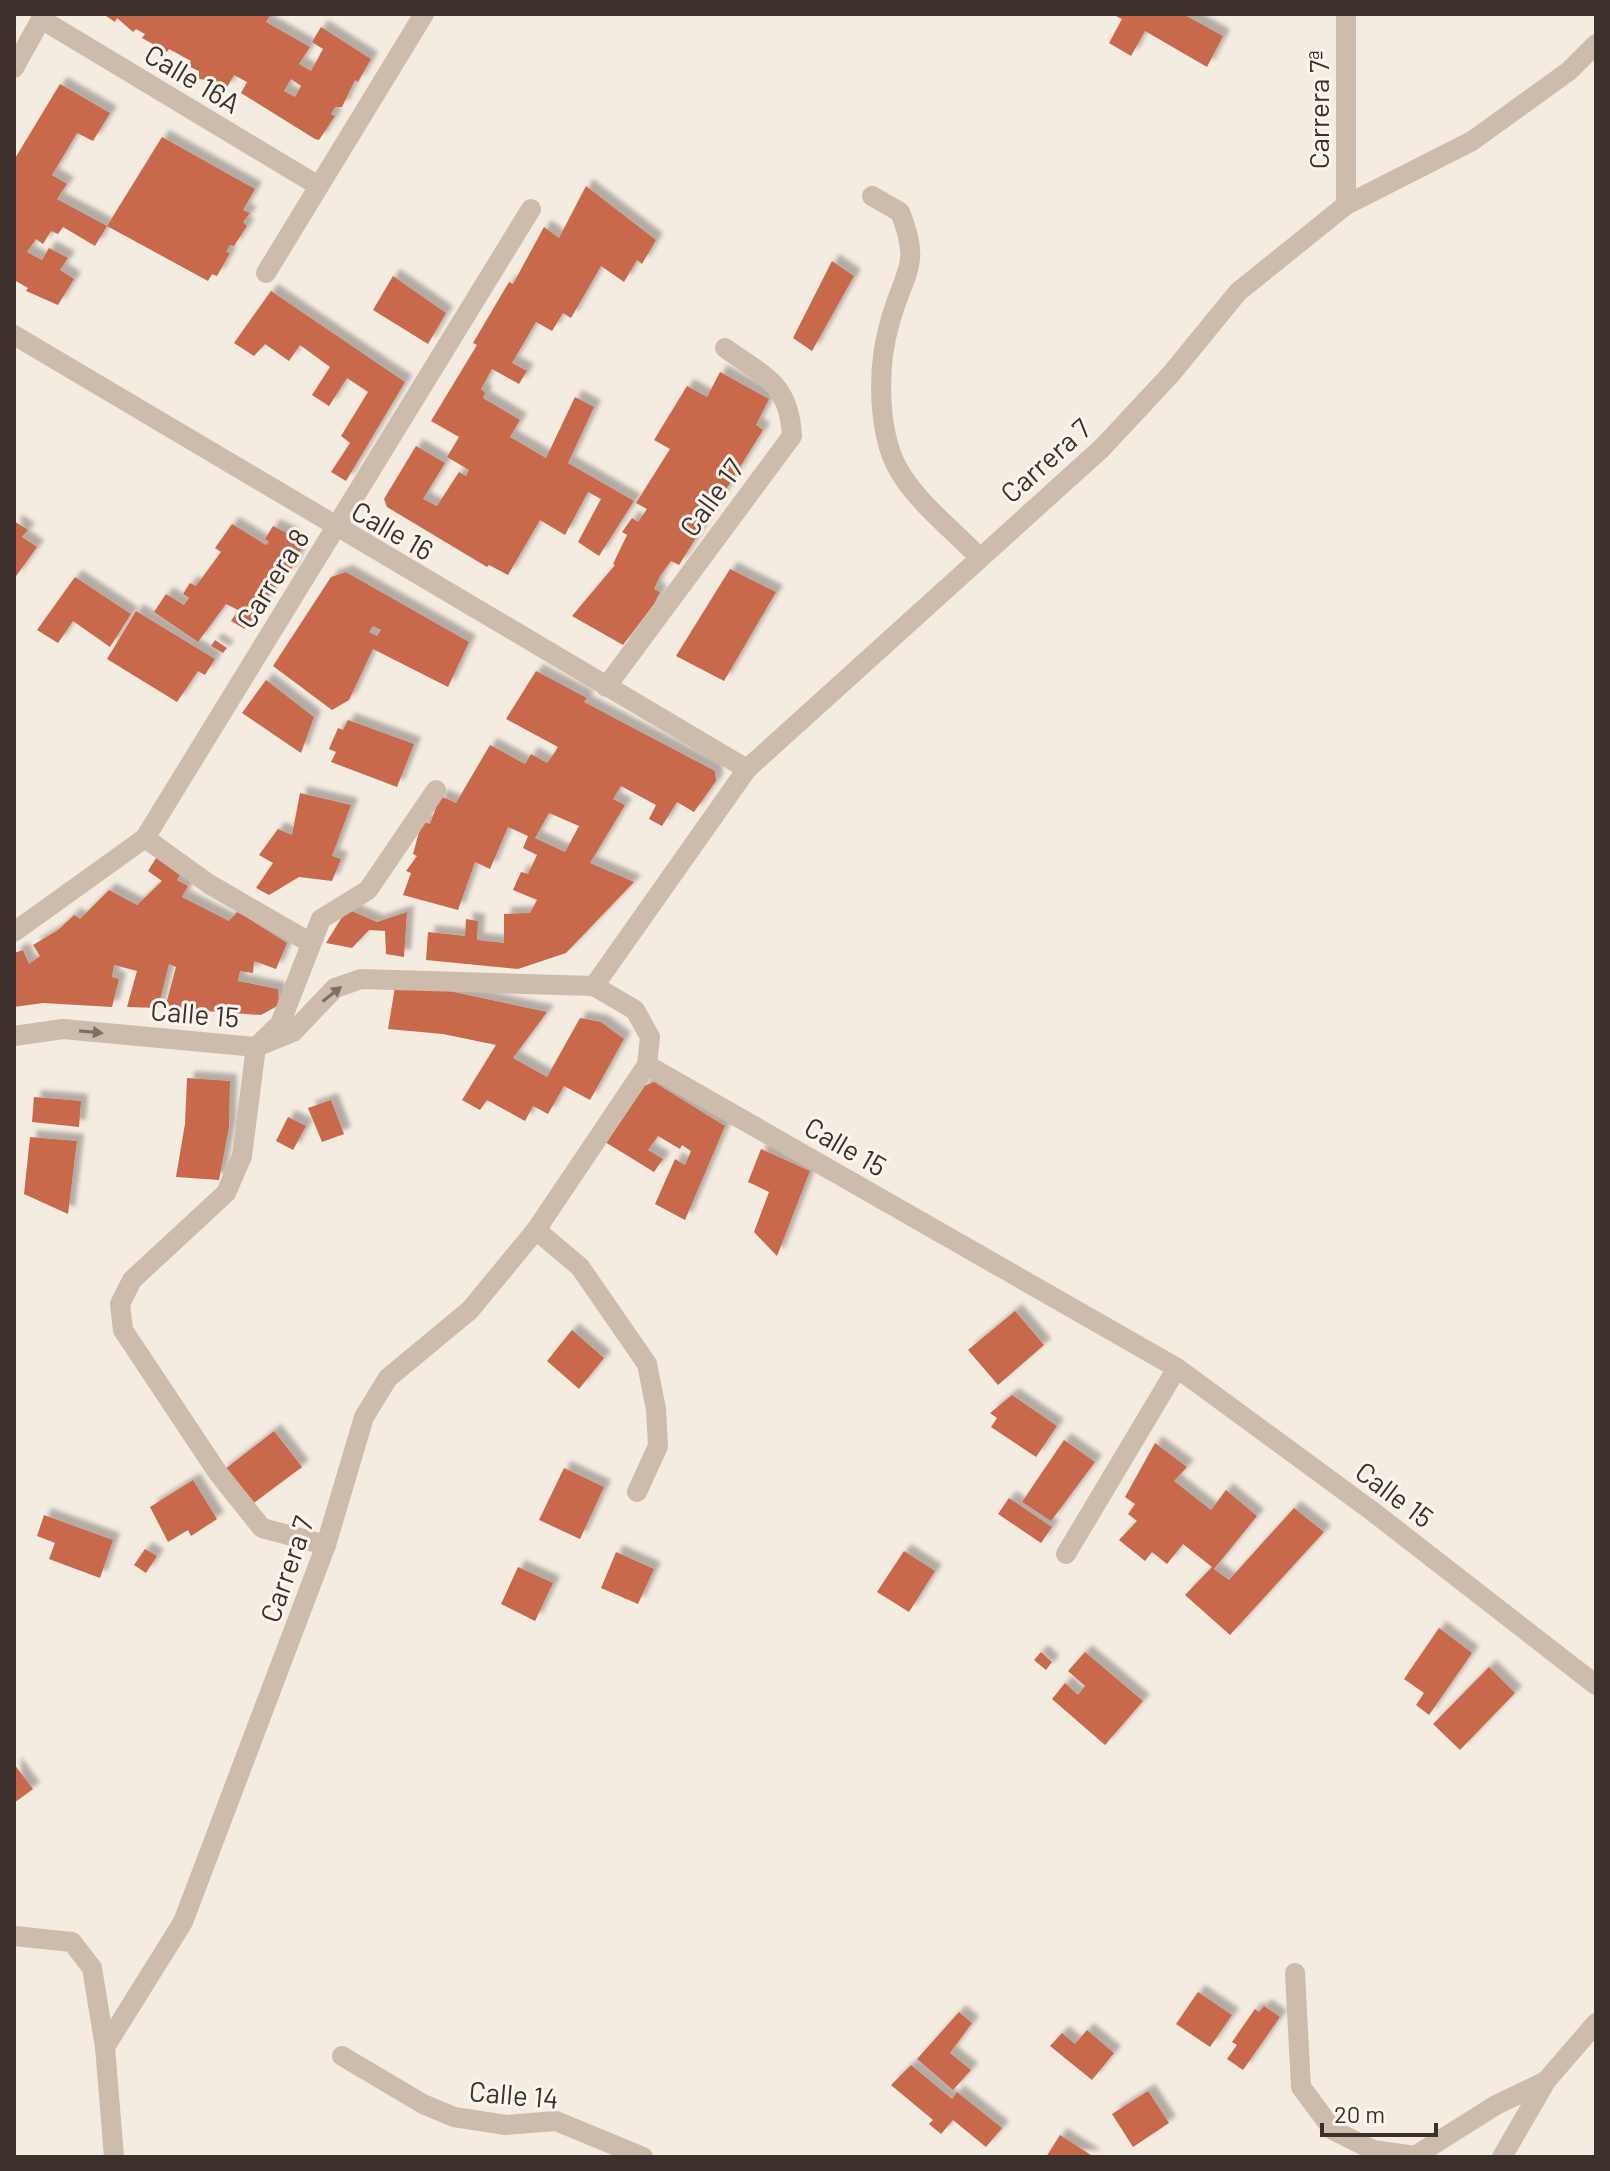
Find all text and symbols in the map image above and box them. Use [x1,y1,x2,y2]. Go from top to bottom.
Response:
street label: Calle 16A [139,36,247,120]
street label: Carrera 7ª [1301,51,1335,169]
street label: Carrera 7 [993,411,1097,509]
street label: Calle 17 [672,452,750,542]
street label: Calle 16 [346,493,440,567]
street label: Carrera 8 [228,522,316,634]
one-way arrow [321,985,342,1002]
street label: Calle 15 [149,992,241,1034]
one-way arrow [79,1026,104,1039]
street label: Calle 15 [799,1109,893,1183]
street label: Calle 15 [1349,1454,1441,1534]
street label: Carrera 7 [252,1512,320,1626]
street label: Calle 14 [468,2073,560,2115]
scale bar [1322,2087,1436,2137]
text: 20 m [1334,2099,1385,2128]

